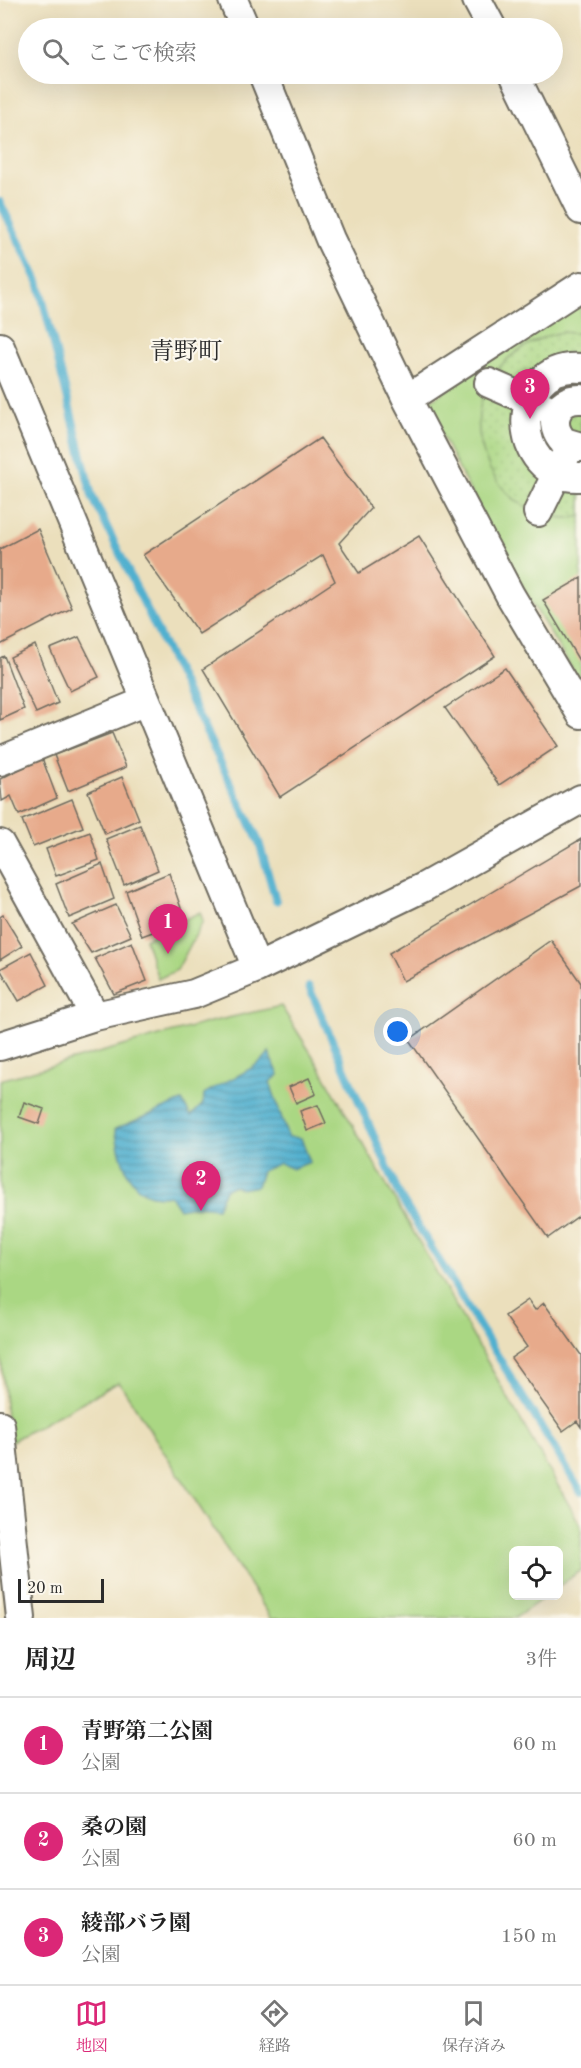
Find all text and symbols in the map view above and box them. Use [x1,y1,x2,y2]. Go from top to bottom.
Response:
search box [18,18,563,84]
icon: search [39,35,72,68]
text: ここで検索 [87,43,197,65]
district label: 青野町 [150,338,222,365]
pin: 3 [510,370,550,419]
pin: 1 [148,904,188,954]
your location [383,1017,412,1046]
pin: 2 [182,1162,220,1211]
map controls [509,1546,563,1600]
button: locate [509,1546,563,1600]
scale bar [18,1576,104,1604]
text: 20 m [27,1581,63,1597]
text: 周辺 [24,1648,76,1674]
text: 3件 [525,1650,557,1670]
text: 青野第二公園 [81,1721,213,1743]
text: 1 [38,1735,49,1755]
text: 60 m [512,1735,557,1755]
text: 公園 [81,1754,121,1774]
text: 桑の園 [81,1817,147,1839]
text: 2 [38,1831,49,1851]
text: 60 m [512,1831,557,1851]
text: 公園 [81,1850,121,1870]
text: 綾部バラ園 [81,1913,191,1935]
text: 3 [38,1927,49,1947]
text: 150 m [501,1927,557,1947]
text: 公園 [81,1946,121,1966]
tab: 地図 [75,1997,108,2057]
tab: 経路 [258,1997,291,2057]
tab: 保存済み [442,1997,506,2057]

